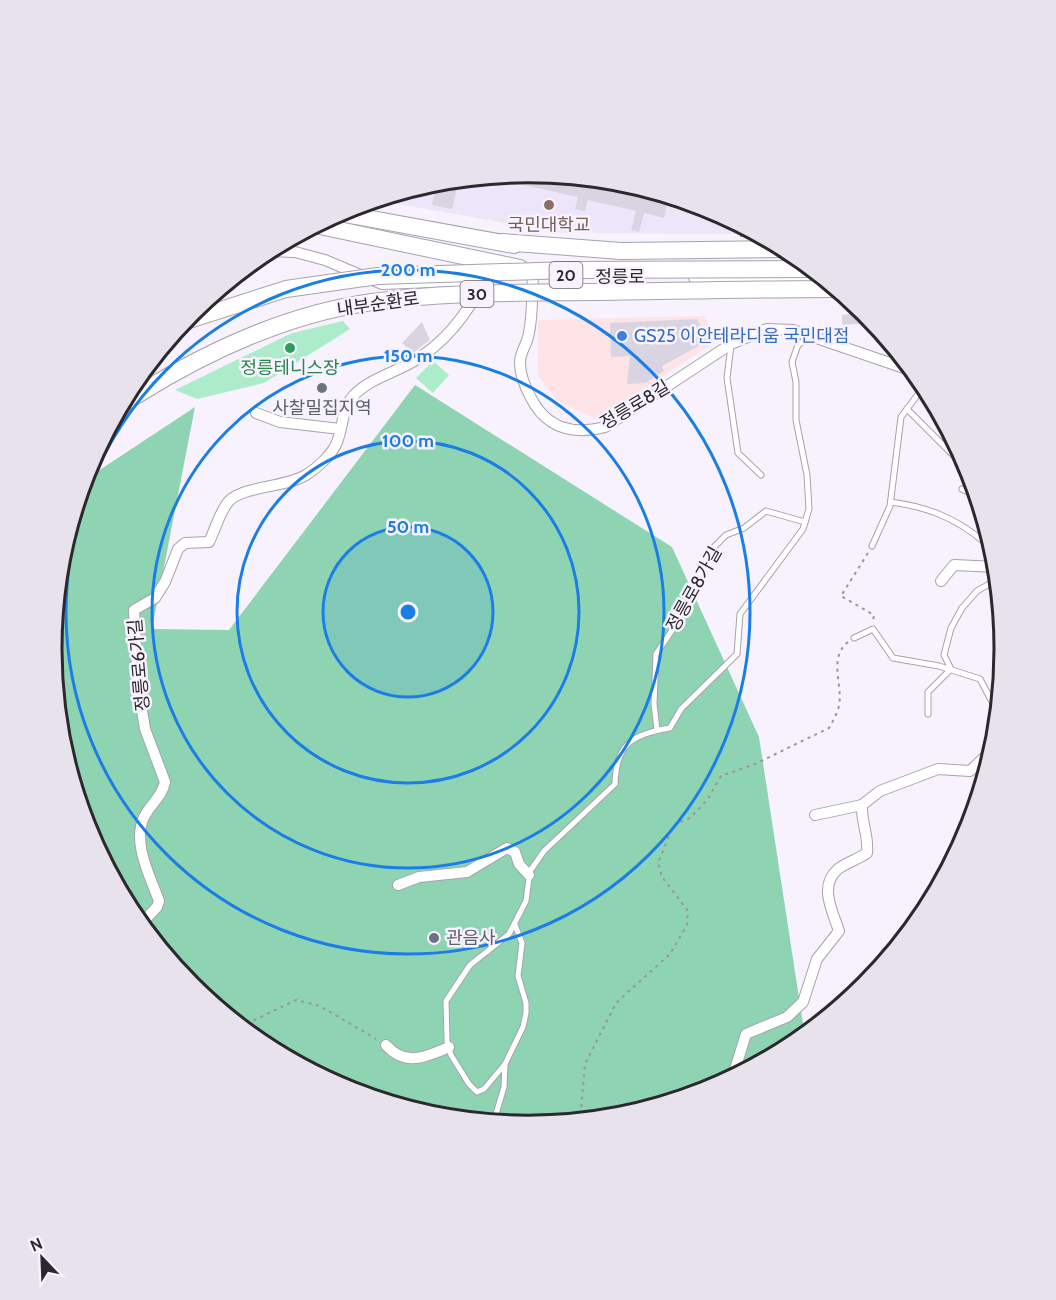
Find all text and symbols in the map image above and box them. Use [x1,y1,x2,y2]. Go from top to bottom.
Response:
marker: 국민대학교 [542,198,556,212]
place label: 국민대학교 [508,214,590,236]
text: 200 m [381,259,435,281]
road number: 20 [550,262,582,288]
street label: 정릉로 [595,266,645,288]
road number: 30 [460,281,494,307]
street label: 내부순환로 [335,287,421,321]
place label: GS25 이안테라디움 국민대점 [634,325,849,347]
marker: GS25 이안테라디움 국민대점 [615,329,629,343]
marker: 정릉테니스장 [283,341,297,355]
text: 150 m [384,345,432,367]
place label: 정릉테니스장 [240,357,340,379]
street label: 정릉로8길 [596,376,674,434]
marker: 사찰밀집지역 [315,381,329,395]
place label: 사찰밀집지역 [272,397,372,419]
text: 100 m [382,430,434,452]
text: 50 m [387,516,429,538]
street label: 정릉로8가길 [662,543,726,635]
centre of rings [398,602,418,622]
street label: 정릉로6가길 [124,618,154,712]
place label: 관음사 [446,927,496,949]
marker: 관음사 [427,931,441,945]
north arrow [12,1228,72,1288]
text: N [27,1234,45,1256]

